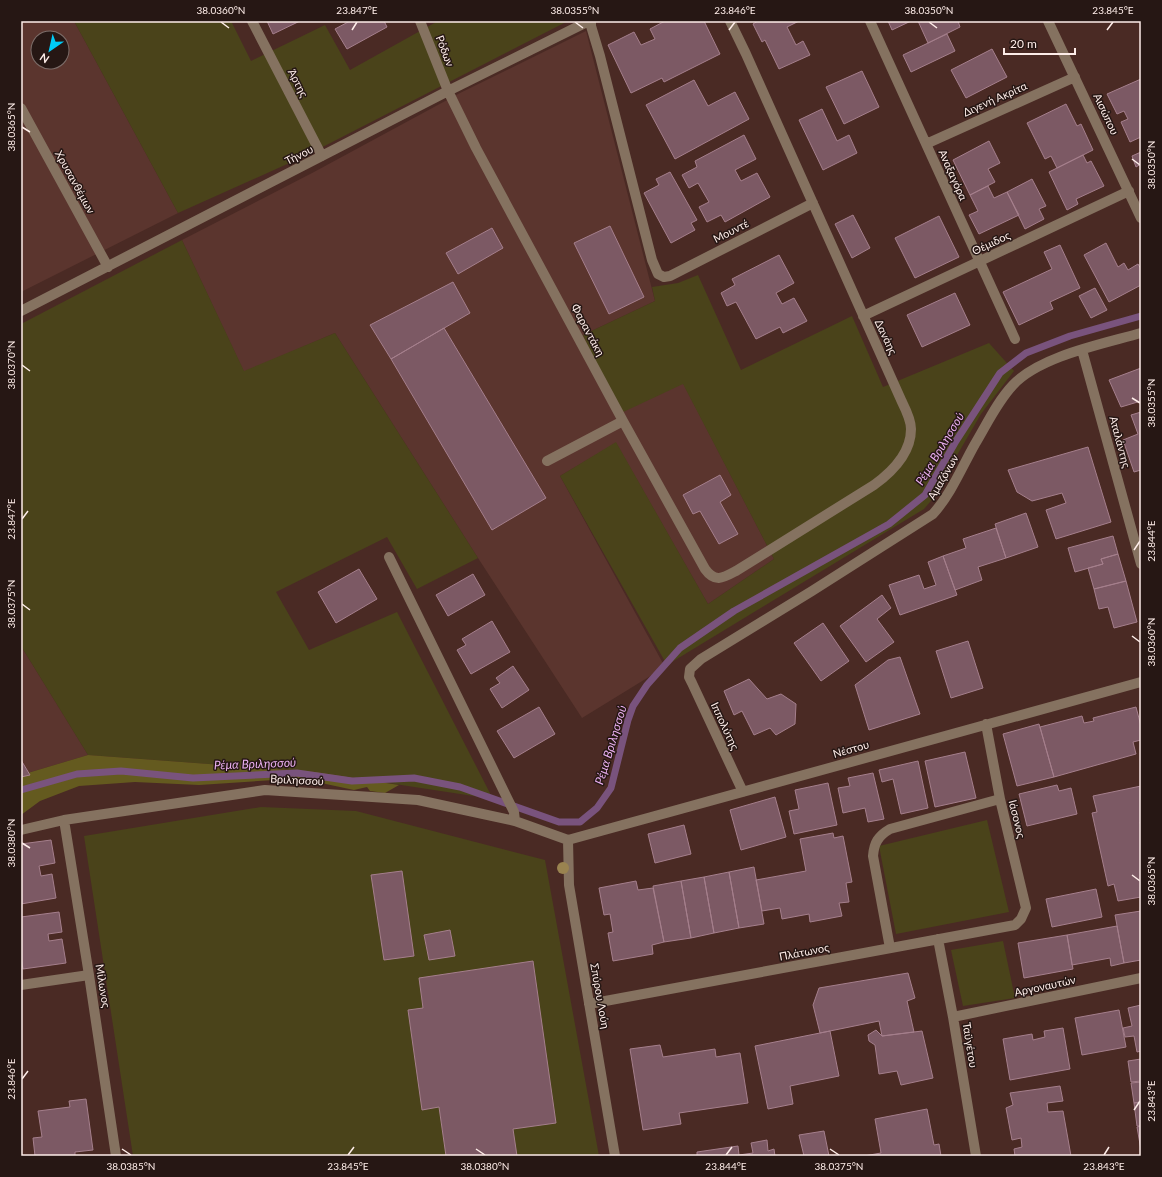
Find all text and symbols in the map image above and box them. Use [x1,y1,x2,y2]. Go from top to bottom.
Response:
text: 38.0360°N [197,4,245,16]
text: 23.847°E [336,4,378,16]
text: 38.0355°N [551,4,599,16]
text: 23.846°E [714,4,756,16]
text: 38.0350°N [905,4,953,16]
text: 23.845°E [1092,4,1134,16]
north arrow [30,30,70,70]
scale bar [1004,30,1075,56]
street label: Ρόδων [434,33,457,69]
text: 20 m [1010,36,1037,51]
text: N [37,51,51,66]
street label: Άρτης [286,66,311,99]
street label: Διγενή Ακρίτα [961,78,1029,118]
street label: Αισώπου [1091,91,1122,137]
text: 38.0365°N [5,103,17,151]
text: 38.0350°N [1145,141,1157,189]
street label: Τήνου [283,142,315,167]
street label: Αναξαγόρα [936,147,971,203]
street label: Χρυσανθέμων [53,148,98,216]
street label: Μουντέ [711,216,751,245]
street label: Θέμιδος [970,228,1012,257]
street label: Φαραντάκη [569,301,608,358]
street label: Δανάης [873,317,900,356]
text: 38.0370°N [5,341,17,389]
text: 38.0355°N [1145,379,1157,427]
water label: Ρέμα Βριλησσού [912,410,967,488]
street label: Αταλάντης [1107,415,1134,469]
street label: Αμαζόνων [924,451,962,502]
text: 23.847°E [5,498,17,540]
text: 23.844°E [1145,520,1157,562]
text: 38.0375°N [5,580,17,628]
text: 38.0360°N [1145,618,1157,666]
street label: Ιππολύτης [709,700,742,752]
water label: Ρέμα Βριλησσού [591,703,630,786]
street label: Νέστου [831,737,870,760]
water label: Ρέμα Βριλησσού [214,755,296,772]
street label: Βριλησσού [270,772,324,787]
street label: Ιάσονος [1006,798,1029,839]
text: 38.0380°N [5,819,17,867]
text: 38.0365°N [1145,857,1157,905]
street label: Πλάτωνος [778,940,830,963]
street label: Σπύρου Λούη [588,962,613,1030]
street label: Μίλωνος [94,963,113,1009]
street label: Αργοναυτών [1013,973,1077,998]
street label: Ταϋγέτου [960,1021,980,1069]
text: 23.846°E [5,1058,17,1100]
text: 23.843°E [1145,1080,1157,1122]
text: 38.0385°N [107,1160,155,1172]
text: 23.845°E [327,1160,369,1172]
text: 38.0380°N [461,1160,509,1172]
text: 23.844°E [705,1160,747,1172]
text: 38.0375°N [815,1160,863,1172]
text: 23.843°E [1083,1160,1125,1172]

